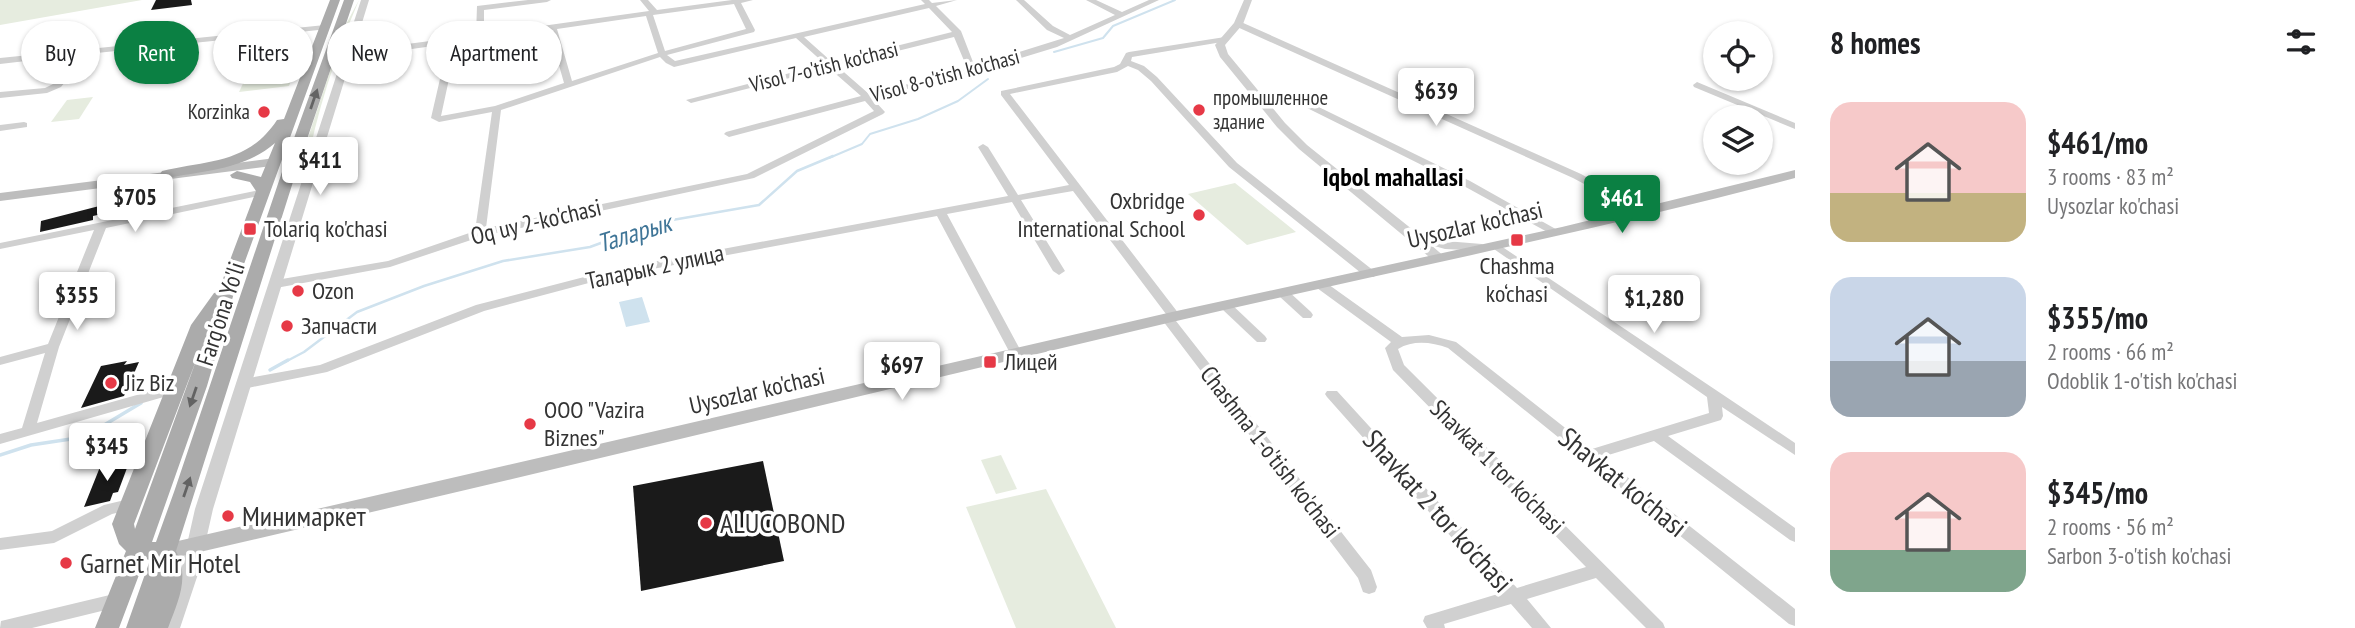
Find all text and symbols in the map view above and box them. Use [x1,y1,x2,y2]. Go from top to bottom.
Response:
chip: Buy [21,21,100,84]
chip: Rent [114,21,199,84]
chip: Filters [213,21,313,84]
chip: New [327,21,412,84]
chip: Apartment [426,21,562,84]
map controls [1703,21,1773,175]
button: locate [1703,21,1773,91]
text: 8 homes [1830,23,1921,62]
icon: filters [2282,23,2320,61]
street label: Visol 7-o'tish ko'chasi [746,35,901,98]
street label: Visol 8-o'tish ko'chasi [866,43,1022,109]
pin: $639 [1395,68,1477,128]
text: $639 [1414,76,1458,105]
place label: промышленное здание [1213,84,1328,135]
one-way arrow [309,88,320,109]
place label: Korzinka [188,98,250,125]
marker: промышленное здание [1191,102,1207,118]
marker: Korzinka [256,104,272,120]
button: layers [1703,105,1773,175]
text: $461/mo [2047,123,2148,162]
icon: home [1886,130,1970,214]
pin: $411 [279,138,361,197]
text: $411 [298,145,342,174]
district label: Iqbol mahallasi [1322,160,1464,193]
text: 3 rooms · 83 m² [2047,162,2174,191]
pin: $705 [94,174,176,234]
pin: $461 [1581,176,1663,235]
text: $705 [113,182,157,211]
text: $461 [1600,183,1644,212]
place label: Oxbridge International School [1017,185,1185,244]
street label: Oq uy 2-ko'chasi [468,191,604,252]
text: Uysozlar ko'chasi [2047,191,2179,220]
street label: Uysozlar ko'chasi [1404,194,1546,255]
water label: Таларык [593,205,678,259]
marker: Oxbridge International School [1191,207,1207,223]
place label: Tolariq ko'chasi [264,213,388,244]
marker: Tolariq ko'chasi [242,221,258,237]
marker: Chashma ko‘chasi [1509,232,1525,248]
street label: Таларык 2 улица [583,237,727,296]
place label: Chashma ko‘chasi [1479,250,1555,309]
street label: Farg'ona Yo'li [189,258,252,370]
pin: $355 [36,272,118,332]
place label: Ozon [312,275,354,306]
pin: $1,280 [1597,276,1711,335]
text: $355 [55,280,99,309]
marker: Ozon [290,283,306,299]
text: $1,280 [1624,283,1684,312]
text: $355/mo [2047,298,2148,337]
icon: home [1886,305,1970,389]
place label: Запчасти [301,310,377,341]
marker: Запчасти [279,318,295,334]
text: 2 rooms · 66 m² [2047,337,2174,366]
pin: $697 [861,342,943,402]
place label: Лицей [1003,346,1058,377]
text: $697 [880,350,924,379]
marker: Лицей [982,354,998,370]
street label: Chashma 1-o'tish ko'chasi [1194,359,1347,544]
street label: Uysozlar ko'chasi [686,360,828,421]
text: Odoblik 1-o'tish ko'chasi [2047,366,2237,395]
place label: Jiz Biz [124,367,174,398]
marker: Jiz Biz [103,375,119,391]
one-way arrow [187,387,198,408]
street label: Shavkat 1 tor ko'chasi [1424,393,1571,540]
place label: OOO "Vazira Biznes" [544,394,645,453]
marker: OOO "Vazira Biznes" [522,416,538,432]
street label: Shavkat ko'chasi [1551,418,1695,545]
street label: Shavkat 2 tor ko'chasi [1355,421,1521,600]
pin: $345 [66,424,148,483]
text: $345 [85,431,129,460]
text: $345/mo [2047,473,2148,512]
one-way arrow [182,477,193,498]
icon: home [1886,480,1970,564]
place label: Минимаркет [242,497,366,534]
place label: ALUCOBOND [720,504,845,541]
marker: Минимаркет [220,508,236,524]
text: 2 rooms · 56 m² [2047,512,2174,541]
marker: ALUCOBOND [698,515,714,531]
text: Sarbon 3-o'tish ko'chasi [2047,541,2232,570]
place label: Garnet Mir Hotel [80,544,241,581]
marker: Garnet Mir Hotel [58,555,74,571]

